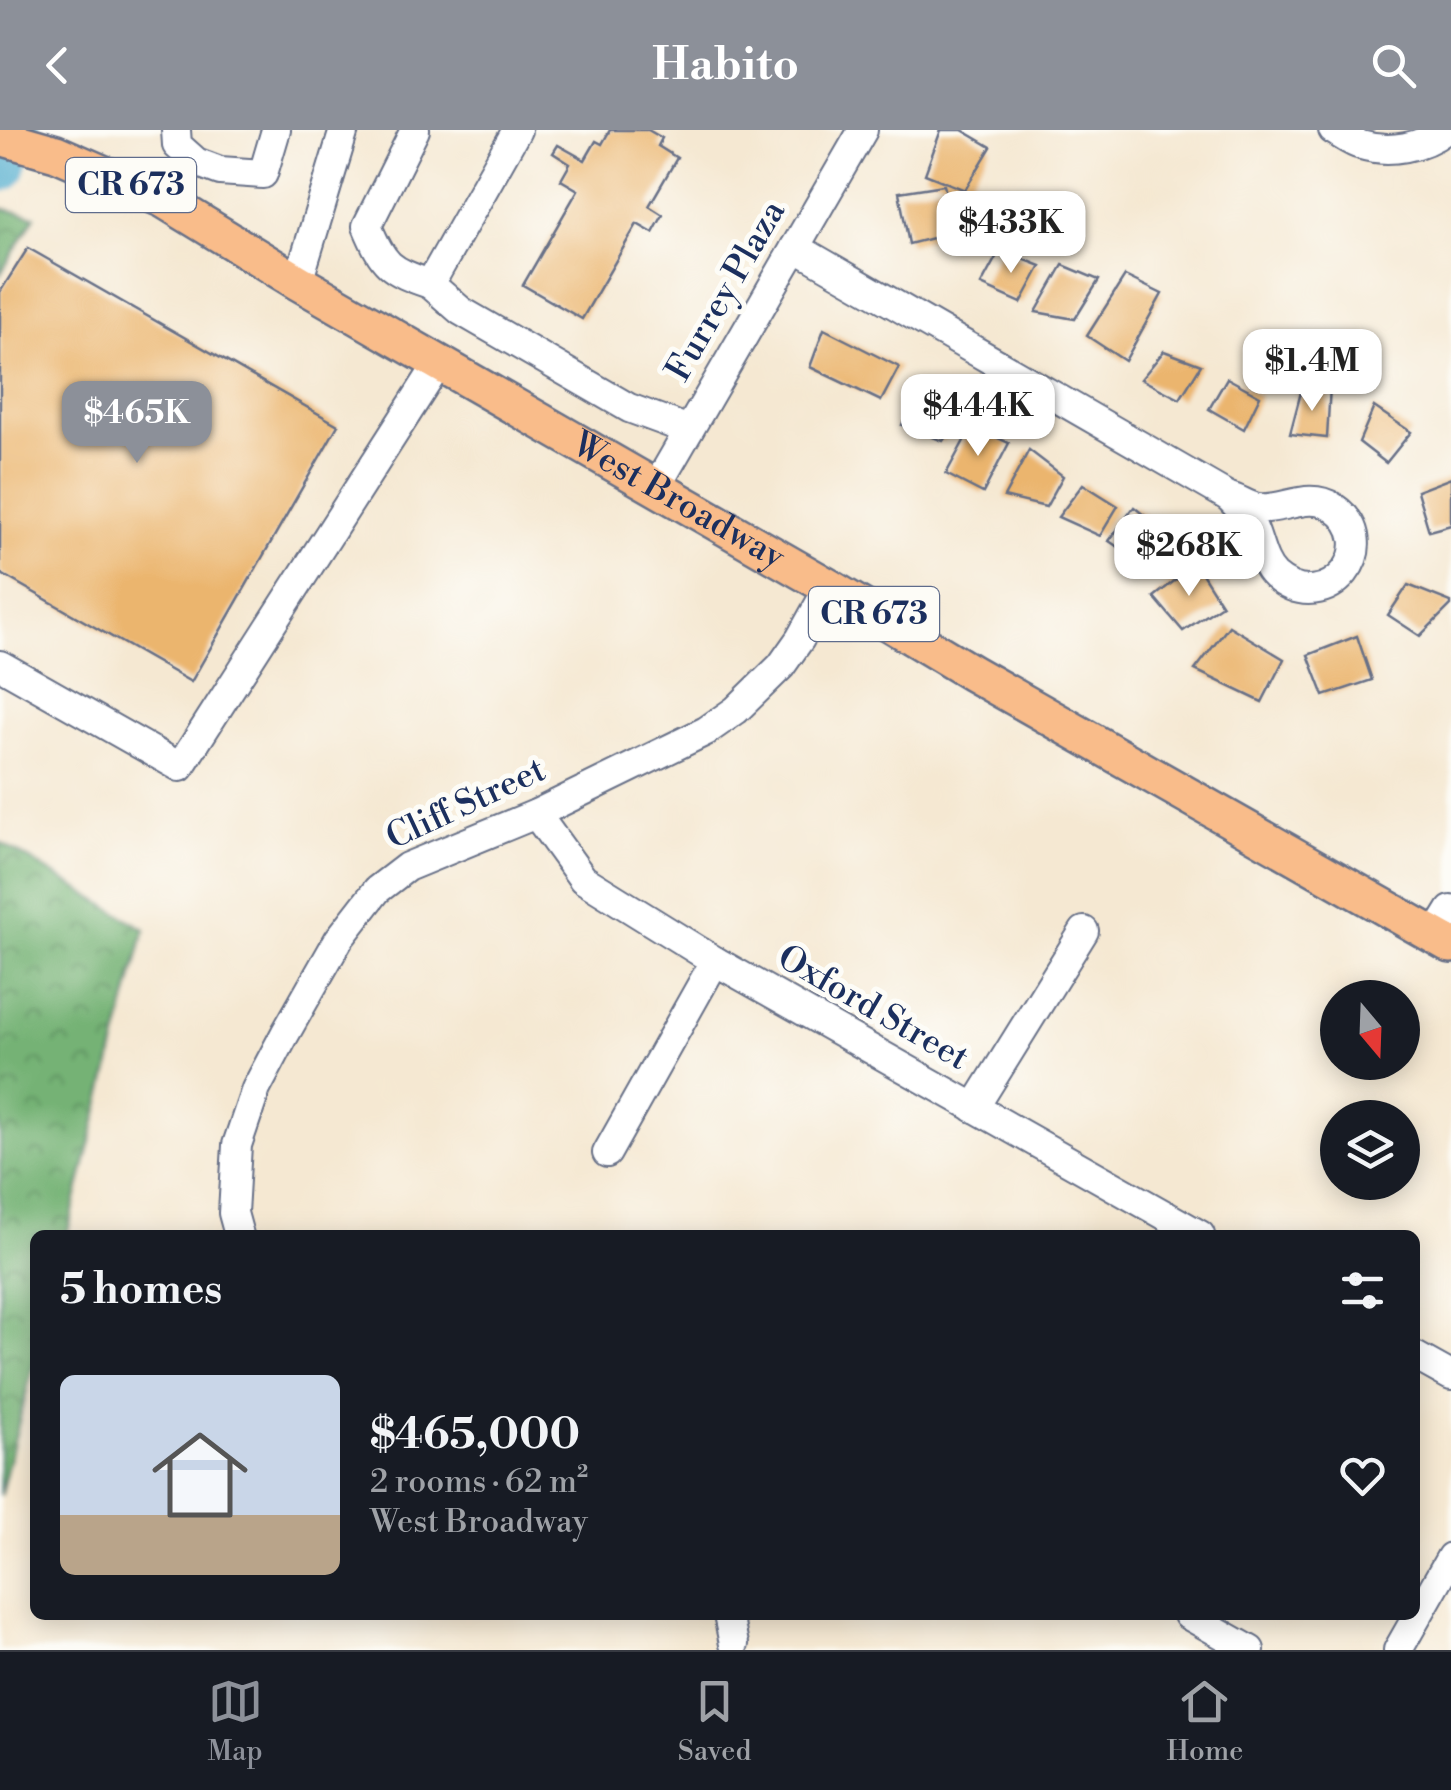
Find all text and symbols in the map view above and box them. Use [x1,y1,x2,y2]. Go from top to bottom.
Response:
text: Habito [652,37,799,94]
icon: back [30,38,85,93]
icon: search [1366,38,1421,93]
road number: CR 673 [66,158,196,212]
pin: $433K [941,191,1081,276]
street label: Furrey Plaza [657,193,795,389]
text: $433K [959,203,1063,243]
pin: $1.4M [1242,329,1382,414]
text: $1.4M [1265,341,1359,381]
pin: $444K [908,374,1048,459]
pin: $465K [67,381,207,466]
text: $444K [923,386,1033,426]
text: $465K [84,393,190,433]
street label: West Broadway [564,422,793,579]
pin: $268K [1119,514,1259,599]
text: $268K [1136,526,1242,566]
road number: CR 673 [809,587,939,641]
street label: Cliff Street [379,748,553,860]
street label: Oxford Street [770,936,976,1080]
north arrow [1320,980,1420,1080]
map controls [1320,980,1420,1200]
button: layers [1320,1100,1420,1200]
icon: filters [1335,1263,1390,1318]
text: 5 homes [60,1264,222,1317]
text: $465,000 [370,1409,580,1462]
icon: home [140,1415,260,1535]
icon: heart [1335,1448,1390,1503]
text: 2 rooms · 62 m² [370,1462,588,1502]
text: West Broadway [370,1502,588,1542]
tab: Map [208,1674,263,1769]
tab: Saved [678,1674,751,1769]
tab: Home [1167,1674,1243,1769]

